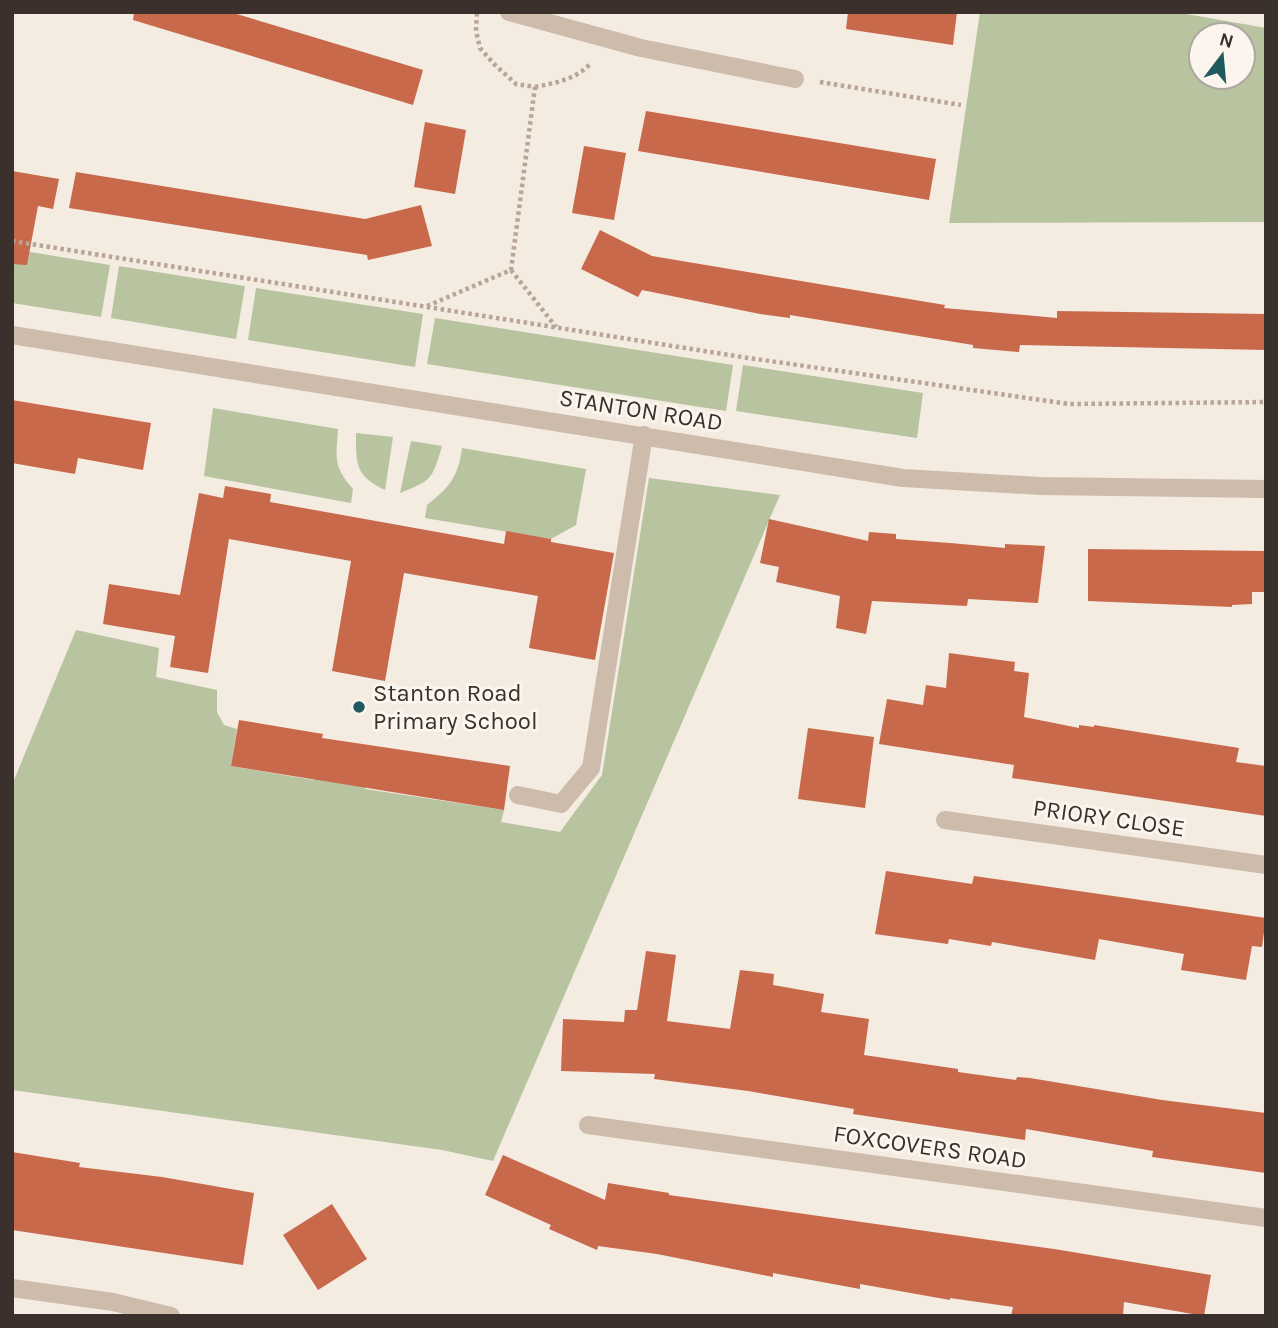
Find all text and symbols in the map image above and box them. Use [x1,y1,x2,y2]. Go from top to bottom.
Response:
north arrow [1187,21,1257,91]
text: N [1217,28,1236,53]
street label: STANTON ROAD [557,383,725,437]
place label: Stanton Road Primary School [373,679,538,735]
marker: Stanton Road Primary School [351,699,367,715]
street label: PRIORY CLOSE [1031,793,1187,843]
street label: FOXCOVERS ROAD [832,1120,1028,1174]

